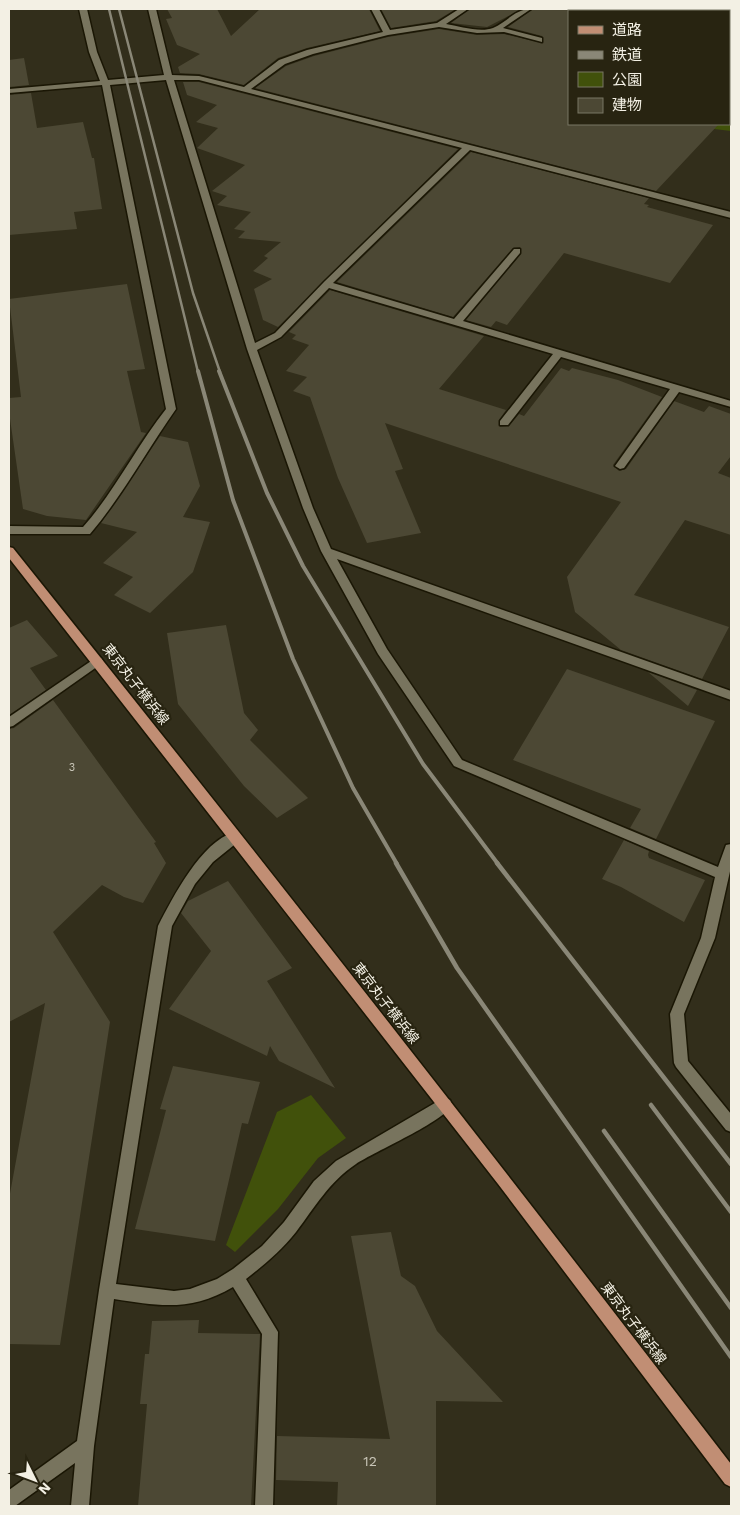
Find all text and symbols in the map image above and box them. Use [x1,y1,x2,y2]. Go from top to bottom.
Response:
legend [568,10,730,125]
text: 道路 [612,21,642,39]
text: 鉄道 [612,46,642,64]
text: 公園 [612,71,642,89]
text: 建物 [612,96,642,114]
street label: 東京丸子横浜線 [100,640,172,728]
house number: 3 [69,761,75,774]
street label: 東京丸子横浜線 [350,959,422,1047]
street label: 東京丸子横浜線 [598,1279,670,1367]
house number: 12 [363,1453,377,1469]
north arrow [10,1455,60,1505]
text: N [35,1479,54,1498]

